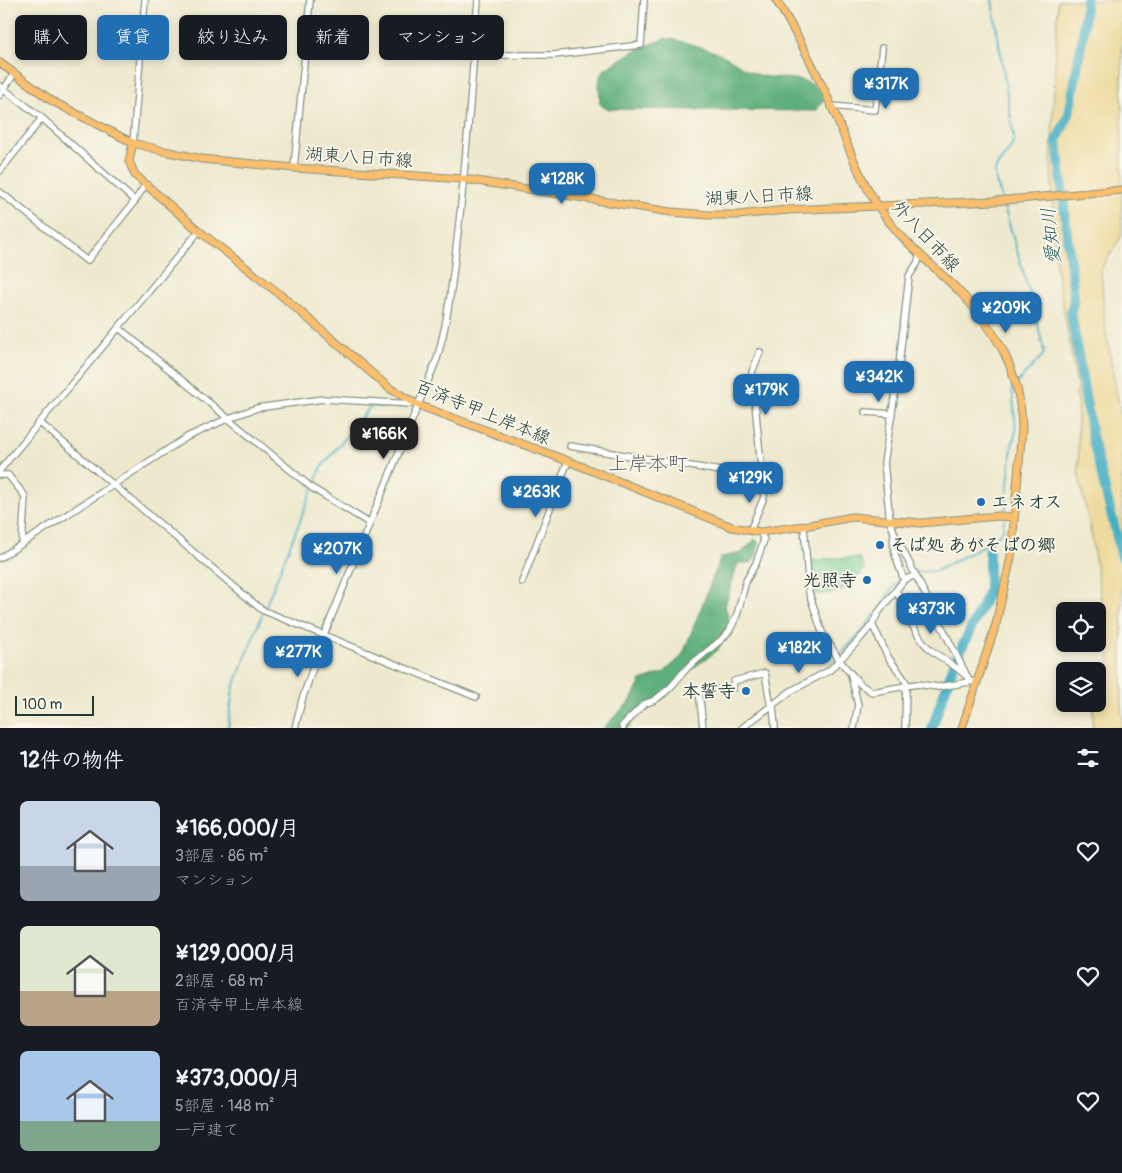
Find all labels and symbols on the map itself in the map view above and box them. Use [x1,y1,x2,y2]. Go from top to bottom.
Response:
pin: ¥317K [851,68,921,110]
street label: 湖東八日市線 [304,142,414,173]
pin: ¥128K [527,162,597,205]
street label: 湖東八日市線 [704,182,814,211]
street label: 外八日市線 [887,196,965,277]
water label: 愛知川 [1036,206,1066,266]
pin: ¥209K [971,292,1041,334]
pin: ¥342K [844,360,914,403]
pin: ¥179K [731,374,801,416]
street label: 百済寺甲上岸本線 [412,375,554,450]
pin: ¥166K [349,418,419,460]
district label: 上岸本町 [608,451,688,476]
pin: ¥129K [715,462,785,504]
pin: ¥263K [501,476,571,518]
place label: エネオス [991,491,1062,514]
marker: エネオス [975,496,987,508]
pin: ¥207K [302,532,372,575]
place label: そば処 あがそばの郷 [890,534,1055,557]
marker: そば処 あがそばの郷 [874,539,886,551]
place label: 光照寺 [803,569,857,592]
marker: 光照寺 [861,574,873,586]
pin: ¥373K [896,592,966,635]
pin: ¥182K [764,632,834,674]
pin: ¥277K [263,636,333,678]
place label: 本誓寺 [682,680,736,703]
marker: 本誓寺 [740,685,752,697]
scale bar [15,693,94,716]

